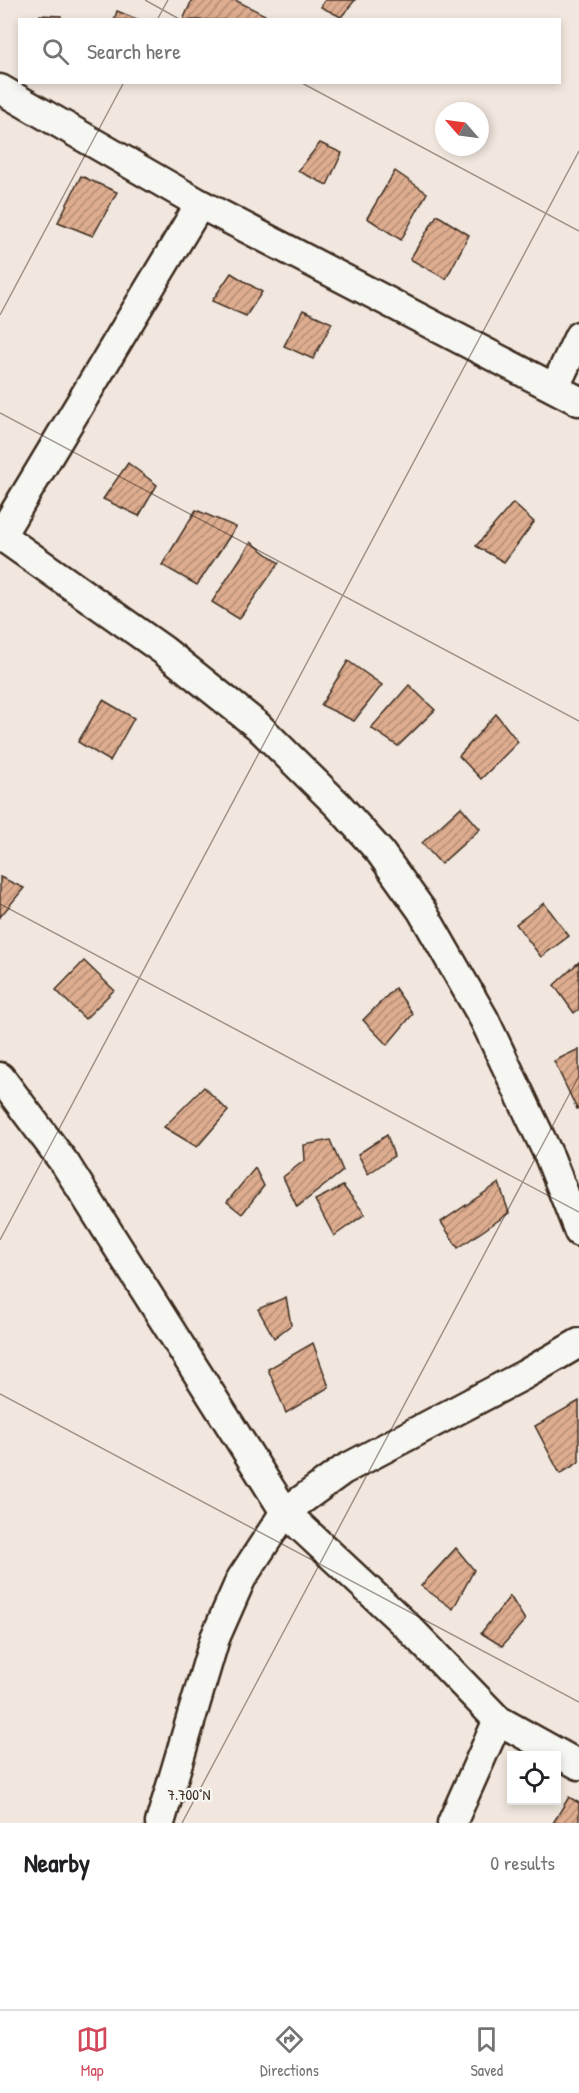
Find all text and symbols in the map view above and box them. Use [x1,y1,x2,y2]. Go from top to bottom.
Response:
search box [18,18,561,84]
icon: search [39,35,72,68]
text: Search here [87,36,181,66]
north arrow [435,102,489,156]
map controls [507,1751,561,1805]
button: locate [507,1751,561,1805]
text: 7.700°N [168,1784,210,1805]
text: Nearby [24,1845,90,1880]
text: 0 results [490,1849,555,1876]
tab: Map [76,2023,109,2081]
tab: Directions [260,2023,319,2081]
tab: Saved [470,2023,503,2081]

